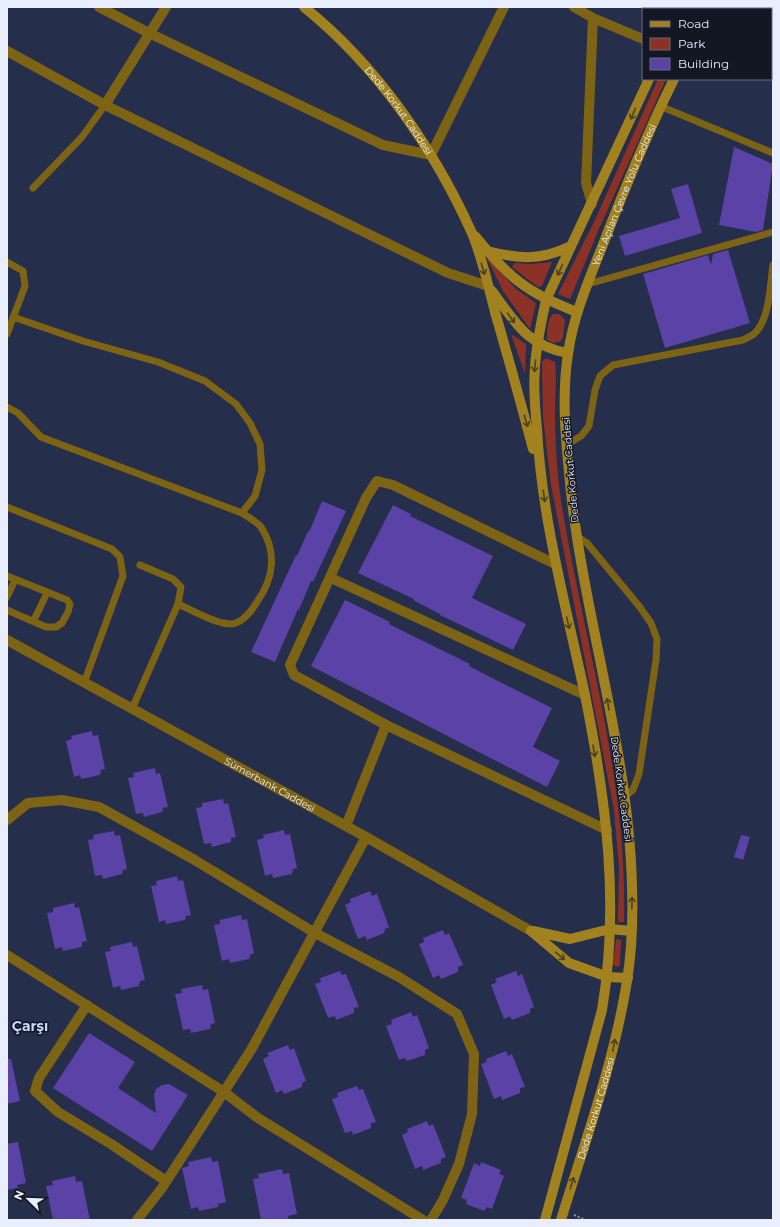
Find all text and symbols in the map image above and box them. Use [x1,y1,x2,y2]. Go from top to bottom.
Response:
legend [642,8,772,80]
text: Road [678,16,709,31]
text: Park [678,36,706,51]
text: Building [678,56,729,71]
street label: Dede Korkut Caddesi [362,64,435,157]
one-way arrow [629,108,636,120]
street label: Yeni Açılan Çevre Yolu Caddesi [589,122,659,268]
one-way arrow [480,262,487,275]
one-way arrow [556,264,563,276]
one-way arrow [507,312,515,323]
one-way arrow [532,359,539,372]
one-way arrow [522,414,530,427]
street label: Dede Korkut Caddesi [559,416,582,523]
one-way arrow [540,489,547,502]
one-way arrow [565,617,573,630]
one-way arrow [604,698,612,711]
street label: Dede Korkut Caddesi [608,736,635,843]
one-way arrow [591,744,599,757]
street label: Sümerbank Caddesi [222,755,317,815]
one-way arrow [628,897,636,910]
one-way arrow [555,951,566,960]
district label: Çarşı [12,1017,48,1035]
one-way arrow [611,1039,619,1052]
street label: Dede Korkut Caddesi [574,1056,617,1161]
one-way arrow [569,1176,576,1189]
north arrow [8,1179,48,1219]
text: N [11,1188,27,1202]

